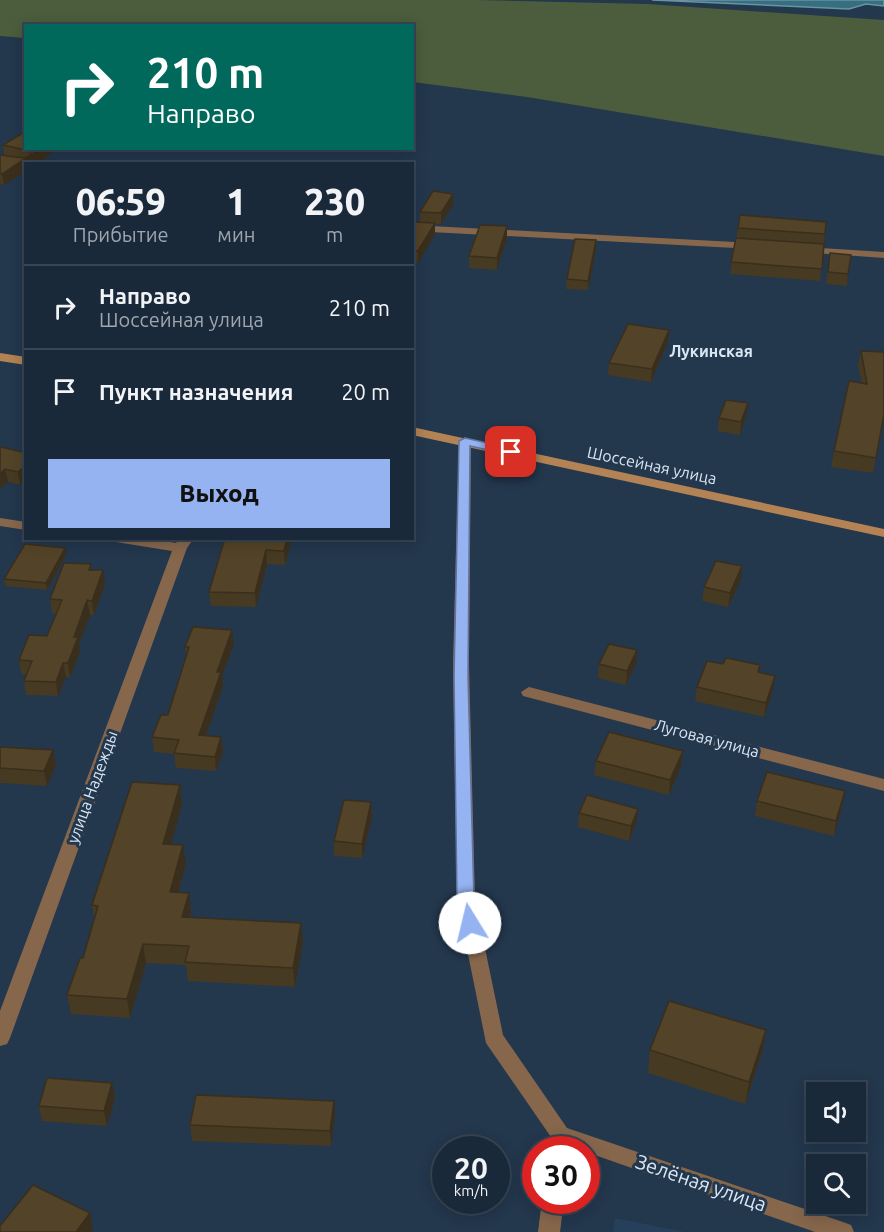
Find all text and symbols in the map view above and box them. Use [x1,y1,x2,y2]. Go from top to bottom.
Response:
icon: right [48,48,126,126]
text: 210 m [147,49,264,96]
text: Направо [147,98,256,128]
text: 06:59 [76,181,166,222]
text: 1 [226,181,247,222]
text: 230 [304,181,365,222]
text: Прибытие [73,223,169,246]
text: мин [217,223,255,246]
text: m [326,223,343,246]
text: Направо [99,283,191,308]
icon: right [48,291,81,324]
text: 210 m [329,295,390,320]
text: Шоссейная улица [99,308,264,331]
district label: Лукинская [669,342,753,360]
icon: arrive [48,375,81,408]
text: Пункт назначения [99,379,293,404]
text: 20 m [341,379,390,404]
pin [485,426,536,477]
icon: arrive [494,435,527,468]
street label: Шоссейная улица [586,443,718,487]
button: Выход [48,459,390,528]
street label: Луговая улица [653,715,761,761]
street label: улица Надежды [63,728,121,846]
position arrow [438,891,502,955]
map controls [806,1082,866,1214]
button: sound [806,1082,866,1142]
speed limit sign: 30 [522,1136,600,1214]
street label: Зелёная улица [633,1149,770,1216]
text: 20 [454,1151,488,1185]
button: search [806,1154,866,1214]
text: km/h [454,1182,488,1199]

